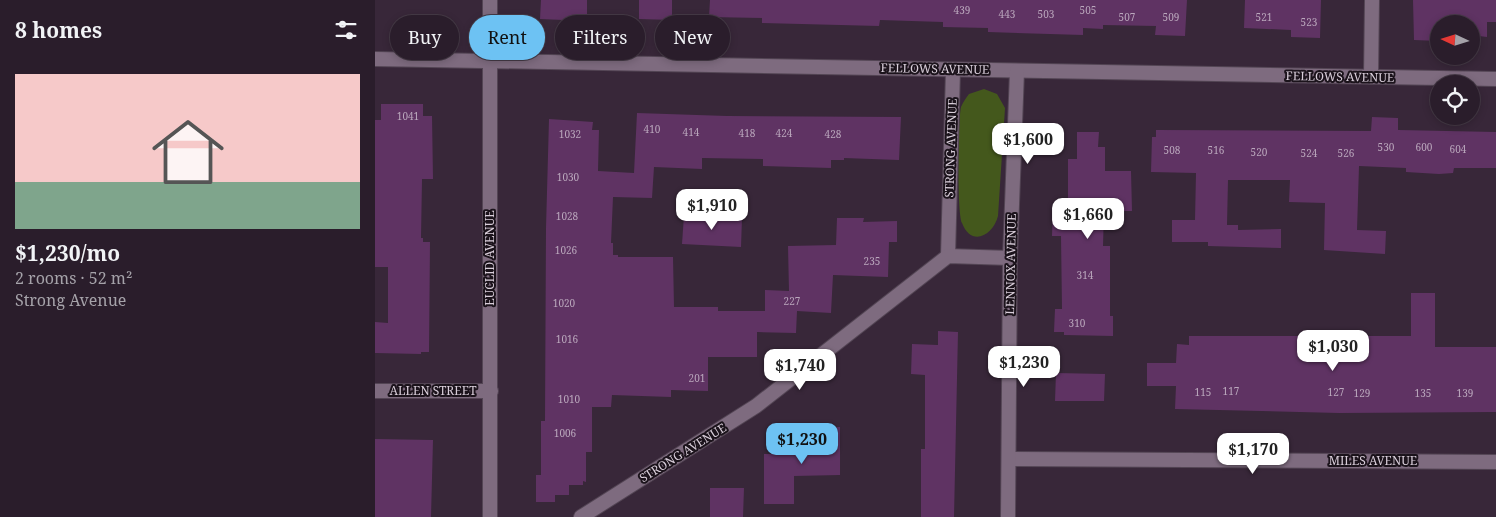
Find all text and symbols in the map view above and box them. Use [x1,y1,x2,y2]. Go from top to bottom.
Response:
house number: 439 [954,3,970,17]
house number: 505 [1080,3,1096,17]
house number: 443 [999,7,1016,21]
house number: 503 [1038,7,1055,21]
house number: 507 [1119,10,1136,24]
house number: 509 [1163,10,1179,24]
house number: 521 [1256,10,1272,24]
chip: Buy [390,15,459,60]
chip: Rent [469,15,545,60]
chip: Filters [555,15,645,60]
chip: New [655,15,730,60]
house number: 523 [1301,15,1318,29]
north arrow [1430,15,1480,65]
map controls [1430,15,1480,125]
text: 8 homes [15,16,102,44]
icon: filters [332,16,360,44]
street label: FELLOWS AVENUE [881,59,990,78]
street label: FELLOWS AVENUE [1286,67,1395,86]
button: locate [1430,75,1480,125]
street label: STRONG AVENUE [940,98,961,198]
icon: home [143,107,233,197]
house number: 1041 [397,109,419,123]
house number: 410 [644,122,661,136]
pin: $1,600 [987,122,1069,165]
house number: 414 [683,125,700,139]
house number: 418 [739,126,756,140]
house number: 424 [776,126,793,140]
house number: 1032 [559,127,581,141]
house number: 428 [825,127,842,141]
text: $1,600 [1003,128,1053,150]
house number: 530 [1378,140,1395,154]
house number: 600 [1416,140,1433,154]
house number: 604 [1450,142,1467,156]
house number: 508 [1164,143,1181,157]
house number: 516 [1208,143,1225,157]
house number: 520 [1251,145,1268,159]
house number: 524 [1301,146,1318,160]
house number: 526 [1338,146,1355,160]
house number: 1030 [557,170,580,184]
pin: $1,910 [671,188,753,231]
text: $1,910 [687,194,737,216]
pin: $1,660 [1047,198,1129,240]
text: $1,660 [1063,203,1113,225]
house number: 1028 [556,209,579,223]
street label: EUCLID AVENUE [481,210,498,306]
street label: LENNOX AVENUE [1001,213,1020,315]
text: $1,230/mo [15,239,120,267]
house number: 1026 [555,243,578,257]
house number: 235 [864,254,880,268]
text: 2 rooms · 52 m² [15,267,132,289]
house number: 314 [1077,268,1094,282]
text: Strong Avenue [15,289,126,311]
house number: 227 [784,294,801,308]
house number: 1020 [553,296,576,310]
house number: 310 [1069,316,1086,330]
pin: $1,030 [1292,330,1374,372]
house number: 1016 [556,332,579,346]
text: $1,030 [1308,335,1358,357]
pin: $1,230 [983,346,1065,388]
pin: $1,740 [759,348,841,391]
text: $1,230 [999,351,1049,373]
text: $1,740 [775,354,825,376]
house number: 201 [689,371,705,385]
street label: ALLEN STREET [390,382,477,399]
house number: 117 [1223,384,1240,398]
house number: 115 [1195,385,1211,399]
house number: 127 [1328,385,1345,399]
house number: 129 [1354,386,1370,400]
house number: 135 [1415,386,1431,400]
house number: 139 [1457,386,1473,400]
house number: 1010 [558,392,581,406]
street label: STRONG AVENUE [636,419,729,486]
pin: $1,230 [761,422,843,465]
house number: 1006 [554,426,577,440]
text: $1,230 [777,428,827,450]
pin: $1,170 [1212,432,1294,475]
text: $1,170 [1228,438,1278,460]
street label: MILES AVENUE [1329,452,1417,469]

